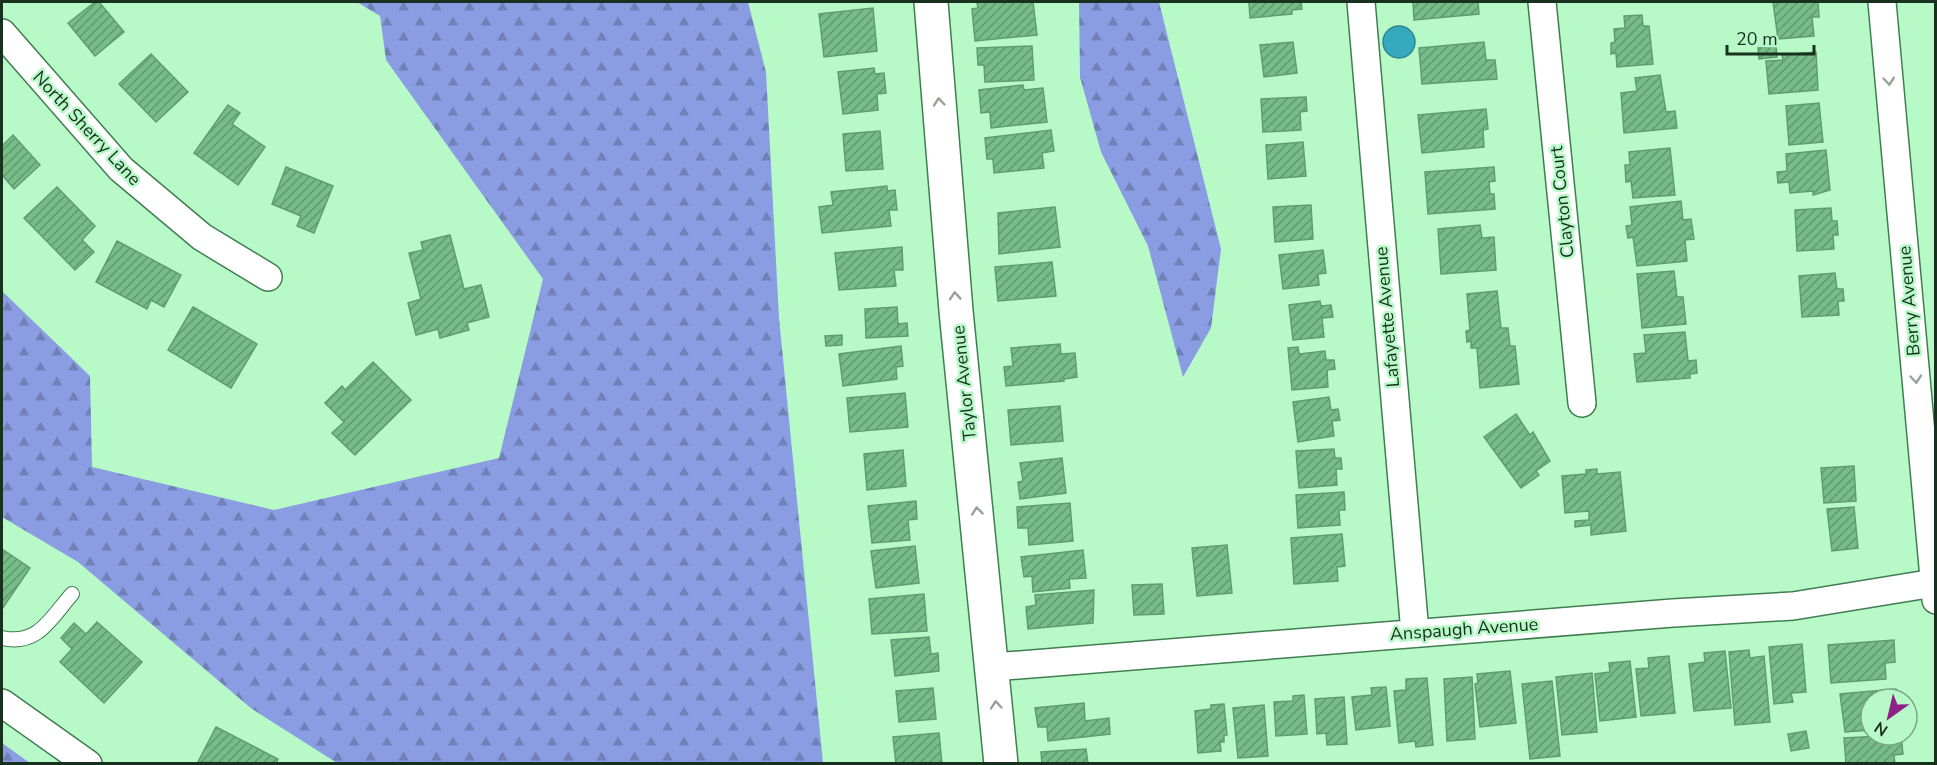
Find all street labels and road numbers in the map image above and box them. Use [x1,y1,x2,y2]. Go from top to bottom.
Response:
street label: North Sherry Lane [28,65,146,191]
street label: Clayton Court [1544,144,1580,259]
street label: Berry Avenue [1892,245,1926,357]
street label: Lafayette Avenue [1369,246,1405,388]
street label: Taylor Avenue [946,324,982,442]
street label: Anspaugh Avenue [1389,612,1539,646]

